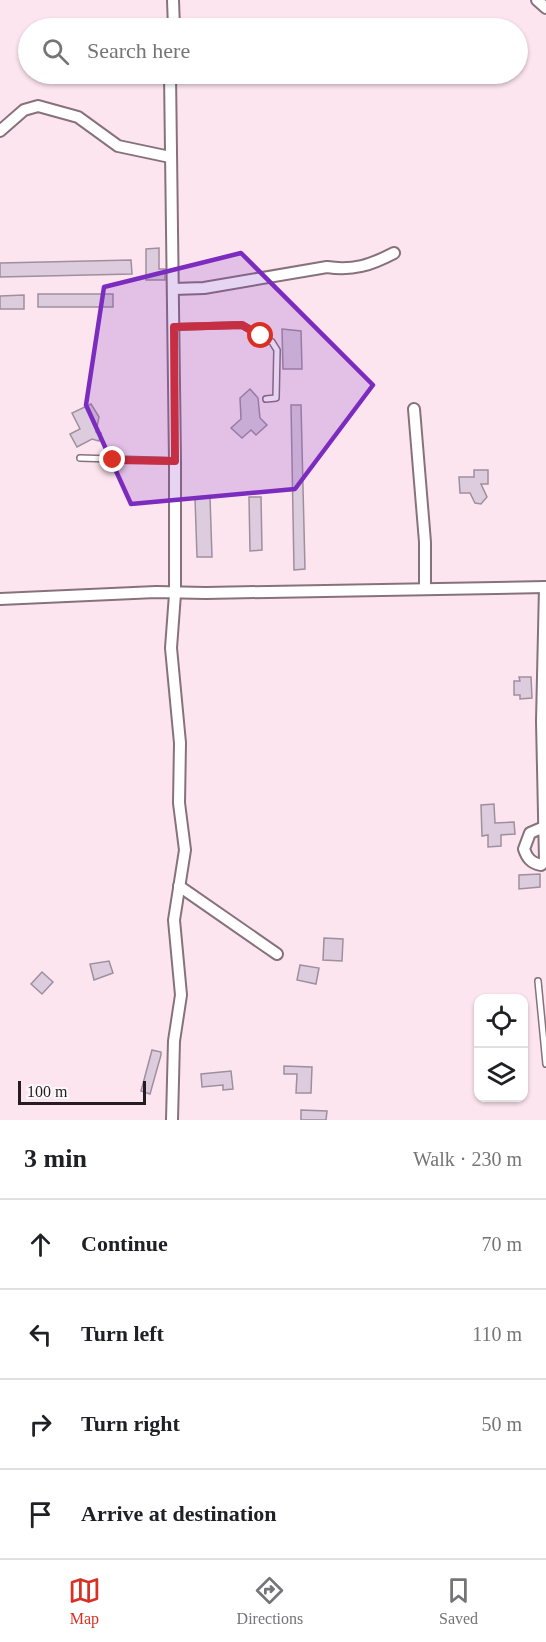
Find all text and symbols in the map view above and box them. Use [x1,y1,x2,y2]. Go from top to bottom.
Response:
search box [18,18,528,84]
icon: search [39,35,72,68]
text: Search here [87,38,190,63]
route start [247,322,273,348]
route end [99,446,125,472]
map controls [474,994,528,1102]
button: locate [474,994,528,1048]
button: layers [474,1048,528,1102]
scale bar [18,1078,146,1106]
text: 100 m [27,1083,67,1100]
text: 3 min [24,1144,87,1173]
text: Walk · 230 m [413,1148,522,1170]
icon: ahead [24,1228,57,1261]
text: Continue [81,1231,168,1256]
text: 70 m [481,1233,522,1255]
icon: left [24,1318,57,1351]
text: Turn left [81,1321,164,1346]
text: 110 m [472,1323,522,1345]
icon: right [24,1408,57,1441]
text: Turn right [81,1411,180,1436]
text: 50 m [481,1413,522,1435]
icon: arrive [24,1498,57,1531]
text: Arrive at destination [81,1501,277,1526]
tab: Map [68,1574,101,1628]
tab: Directions [237,1574,303,1628]
tab: Saved [439,1574,478,1628]

